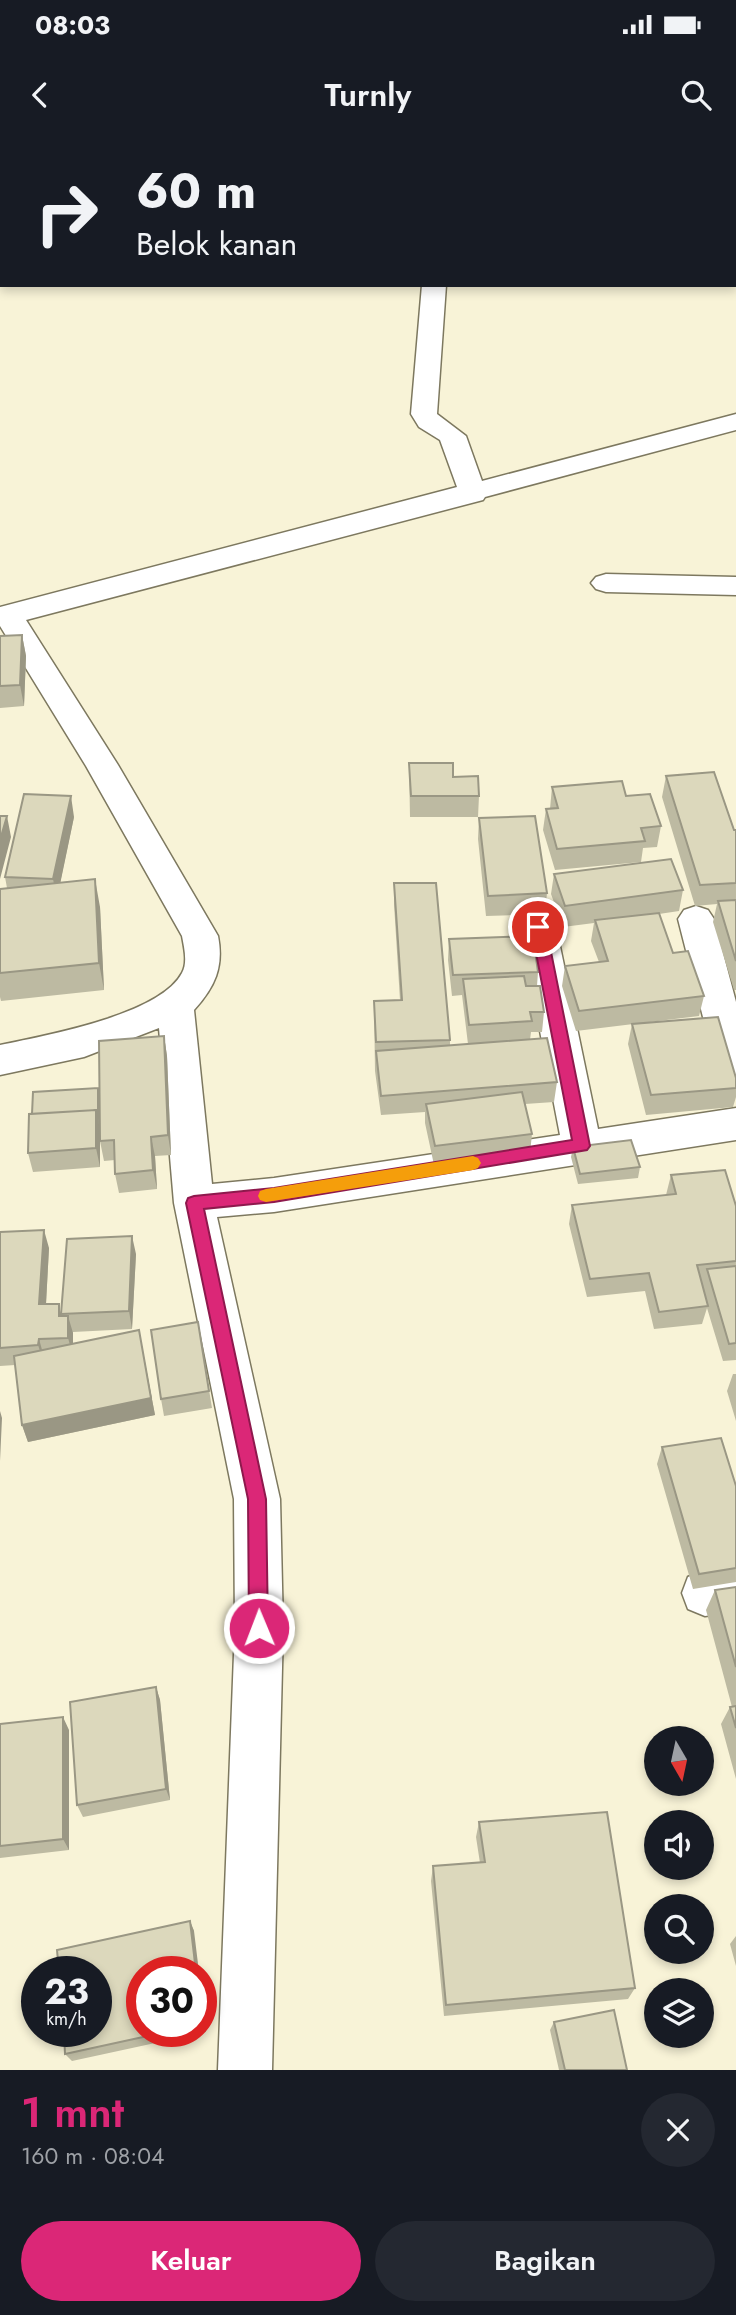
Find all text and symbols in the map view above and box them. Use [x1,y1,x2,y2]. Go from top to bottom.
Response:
text: 08:03 [35,6,110,44]
text: Turnly [325,72,411,118]
icon: back [21,76,59,114]
icon: search [677,76,715,114]
text: 60 m [136,156,256,226]
icon: right [21,168,112,259]
text: Belok kanan [136,221,297,267]
pin [508,897,568,957]
icon: arrive [519,908,557,946]
position arrow [222,1591,296,1665]
north arrow [644,1726,714,1796]
map controls [644,1726,714,2048]
button: sound [644,1810,714,1880]
button: search [644,1894,714,1964]
speed limit sign: 30 [126,1956,217,2047]
text: 23 [44,1967,89,2017]
button: layers [644,1978,714,2048]
text: km/h [46,2006,87,2032]
text: 1 mnt [21,2082,124,2143]
button: close [641,2093,715,2167]
text: 160 m · 08:04 [21,2139,164,2173]
button: Keluar [21,2221,361,2301]
button: Bagikan [375,2221,715,2301]

